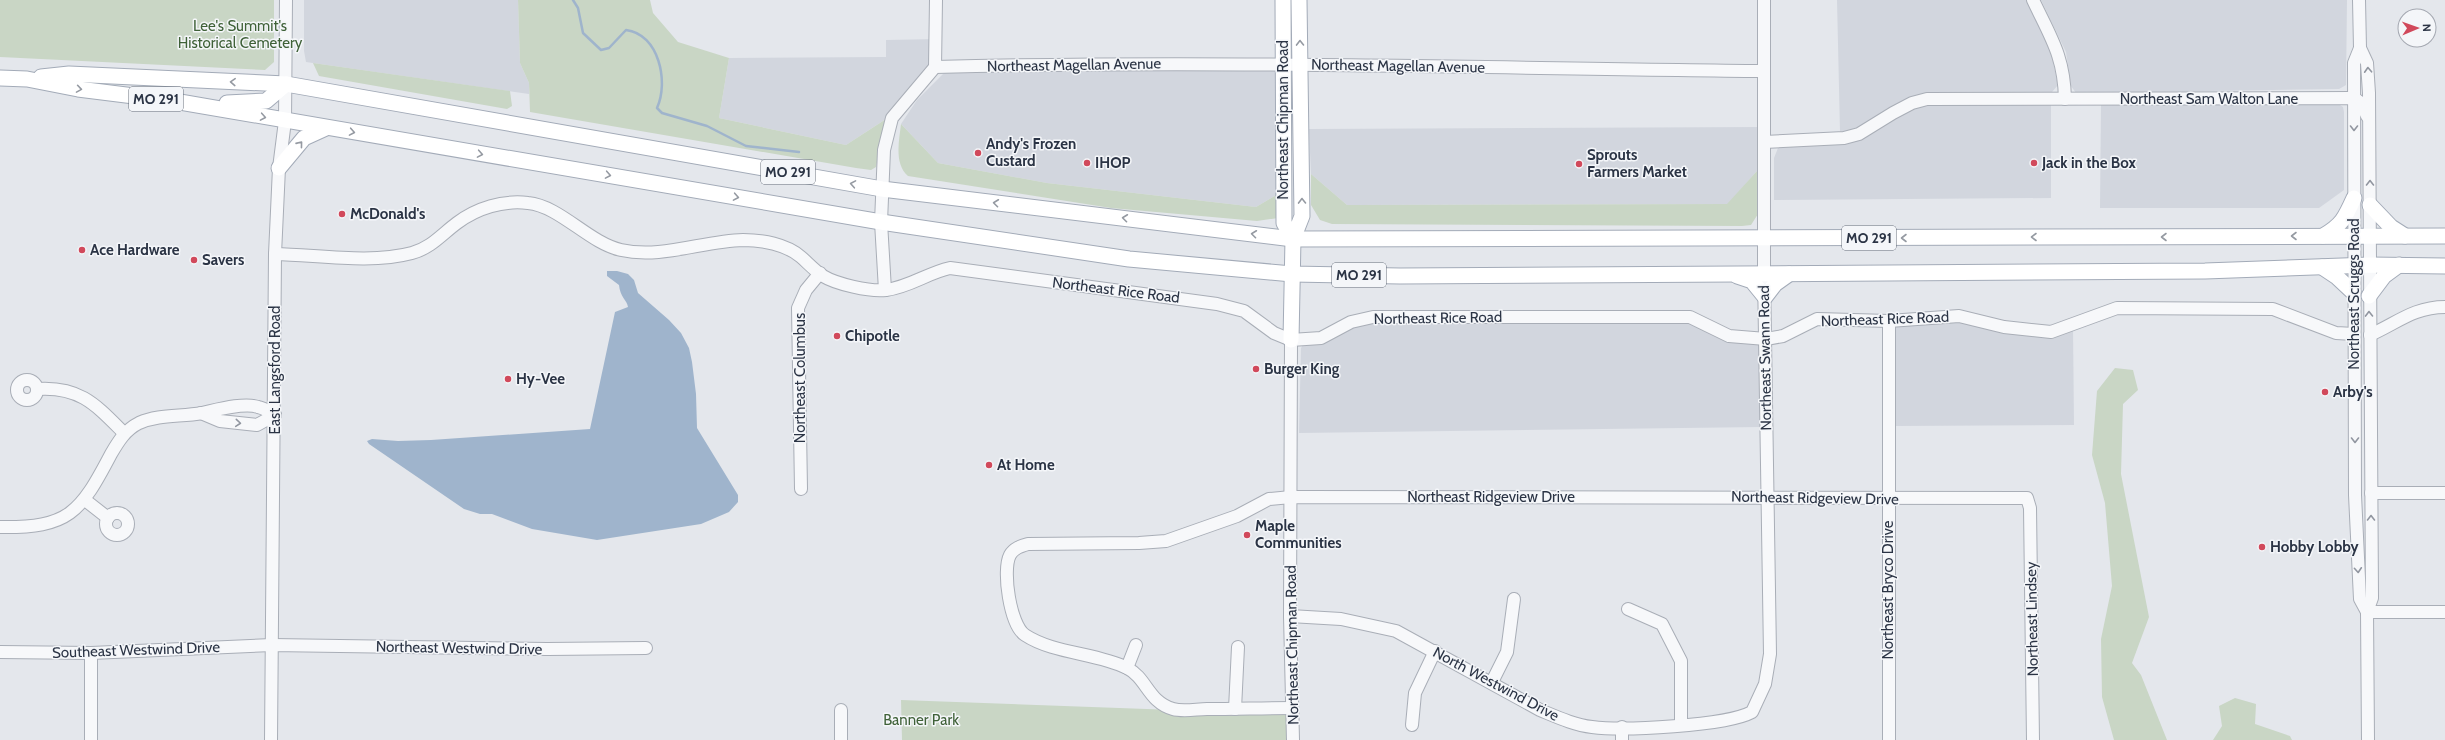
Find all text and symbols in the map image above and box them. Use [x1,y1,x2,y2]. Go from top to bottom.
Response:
north arrow [2397,8,2437,48]
park label: Lee's Summit's Historical Cemetery [178,17,303,52]
text: N [2420,24,2434,32]
street label: Northeast Chipman Road [1274,40,1292,200]
one-way arrow [1296,40,1304,46]
street label: Northeast Magellan Avenue [987,54,1162,76]
street label: Northeast Magellan Avenue [1311,55,1486,77]
one-way arrow [2363,67,2372,73]
one-way arrow [230,77,236,86]
one-way arrow [76,84,82,93]
road number: MO 291 [129,87,183,111]
street label: Northeast Sam Walton Lane [2120,90,2299,108]
one-way arrow [259,112,266,121]
one-way arrow [2350,125,2358,131]
one-way arrow [348,127,355,136]
place label: Andy's Frozen Custard [986,135,1076,170]
one-way arrow [295,141,302,148]
place label: Sprouts Farmers Market [1587,146,1687,181]
marker: Andy's Frozen Custard [973,148,983,158]
one-way arrow [477,149,483,157]
place label: IHOP [1095,154,1131,172]
place label: Jack in the Box [2041,154,2137,172]
marker: IHOP [1082,158,1092,168]
marker: Jack in the Box [2029,158,2039,168]
marker: Sprouts Farmers Market [1574,159,1584,169]
road number: MO 291 [761,160,815,184]
one-way arrow [605,171,611,179]
one-way arrow [850,180,856,189]
one-way arrow [2366,180,2374,186]
one-way arrow [733,192,739,201]
one-way arrow [1298,198,1306,204]
one-way arrow [993,199,999,208]
place label: McDonald's [350,205,425,223]
marker: McDonald's [337,209,347,219]
one-way arrow [1122,214,1128,223]
street label: Northeast Scruggs Road [2345,218,2363,370]
road number: MO 291 [1842,226,1896,250]
one-way arrow [1251,230,1257,239]
one-way arrow [2291,232,2297,240]
one-way arrow [2031,233,2037,241]
one-way arrow [2161,233,2167,241]
one-way arrow [1901,234,1907,242]
place label: Ace Hardware [90,241,180,259]
marker: Ace Hardware [77,245,87,255]
place label: Savers [202,251,244,269]
marker: Savers [189,255,199,265]
road number: MO 291 [1332,263,1386,287]
street label: Northeast Rice Road [1051,273,1181,307]
street label: Northeast Swann Road [1755,285,1775,431]
street label: East Langsford Road [266,306,284,434]
street label: Northeast Rice Road [1374,308,1502,328]
street label: Northeast Rice Road [1820,308,1950,330]
one-way arrow [2365,311,2374,317]
street label: Northeast Columbus [791,313,809,443]
place label: Chipotle [845,327,900,345]
marker: Chipotle [832,331,842,341]
place label: Burger King [1264,360,1340,378]
marker: Burger King [1251,364,1261,374]
place label: Hy-Vee [516,370,565,388]
marker: Hy-Vee [503,374,513,384]
place label: Arby's [2333,383,2373,401]
marker: Arby's [2320,387,2330,397]
one-way arrow [235,418,241,427]
one-way arrow [2351,437,2359,443]
place label: At Home [997,456,1055,474]
marker: At Home [984,460,994,470]
street label: Northeast Ridgeview Drive [1407,488,1575,506]
street label: Northeast Ridgeview Drive [1731,488,1899,508]
one-way arrow [2367,515,2375,521]
place label: Maple Communities [1255,517,1342,552]
street label: Northeast Bryco Drive [1879,520,1897,660]
marker: Maple Communities [1242,530,1252,540]
place label: Hobby Lobby [2270,538,2360,556]
marker: Hobby Lobby [2257,542,2267,552]
street label: Northeast Lindsey [2022,561,2042,677]
street label: Northeast Chipman Road [1282,565,1302,725]
one-way arrow [2354,567,2363,573]
street label: Southeast Westwind Drive [52,638,221,662]
street label: Northeast Westwind Drive [376,638,543,658]
street label: North Westwind Drive [1430,643,1562,725]
park label: Banner Park [883,711,959,729]

